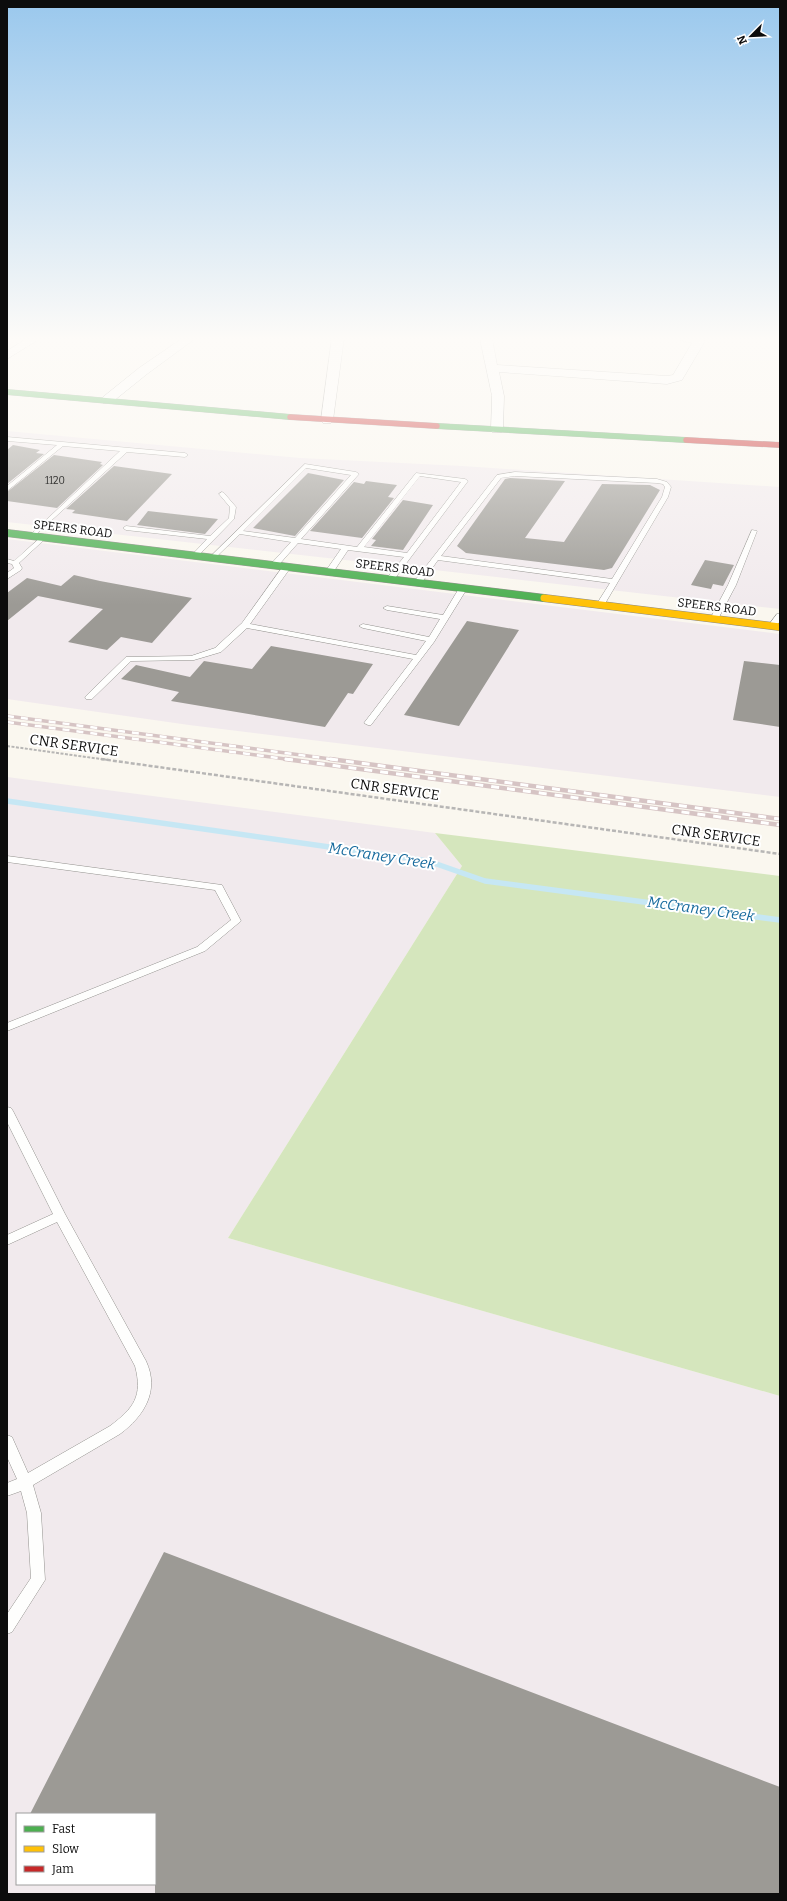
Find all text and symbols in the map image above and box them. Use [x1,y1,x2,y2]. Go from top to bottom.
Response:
north arrow [731,16,771,56]
text: N [734,33,750,46]
house number: 1120 [45,475,65,487]
street label: SPEERS ROAD [33,517,113,541]
street label: SPEERS ROAD [355,556,435,580]
street label: SPEERS ROAD [677,595,757,619]
street label: CNR SERVICE [28,731,119,760]
street label: CNR SERVICE [349,775,440,804]
street label: CNR SERVICE [670,821,761,850]
water label: McCraney Creek [327,839,438,873]
water label: McCraney Creek [646,893,757,926]
legend [16,1813,156,1885]
text: Fast [52,1822,76,1836]
text: Slow [52,1842,79,1856]
text: Jam [51,1862,74,1876]

